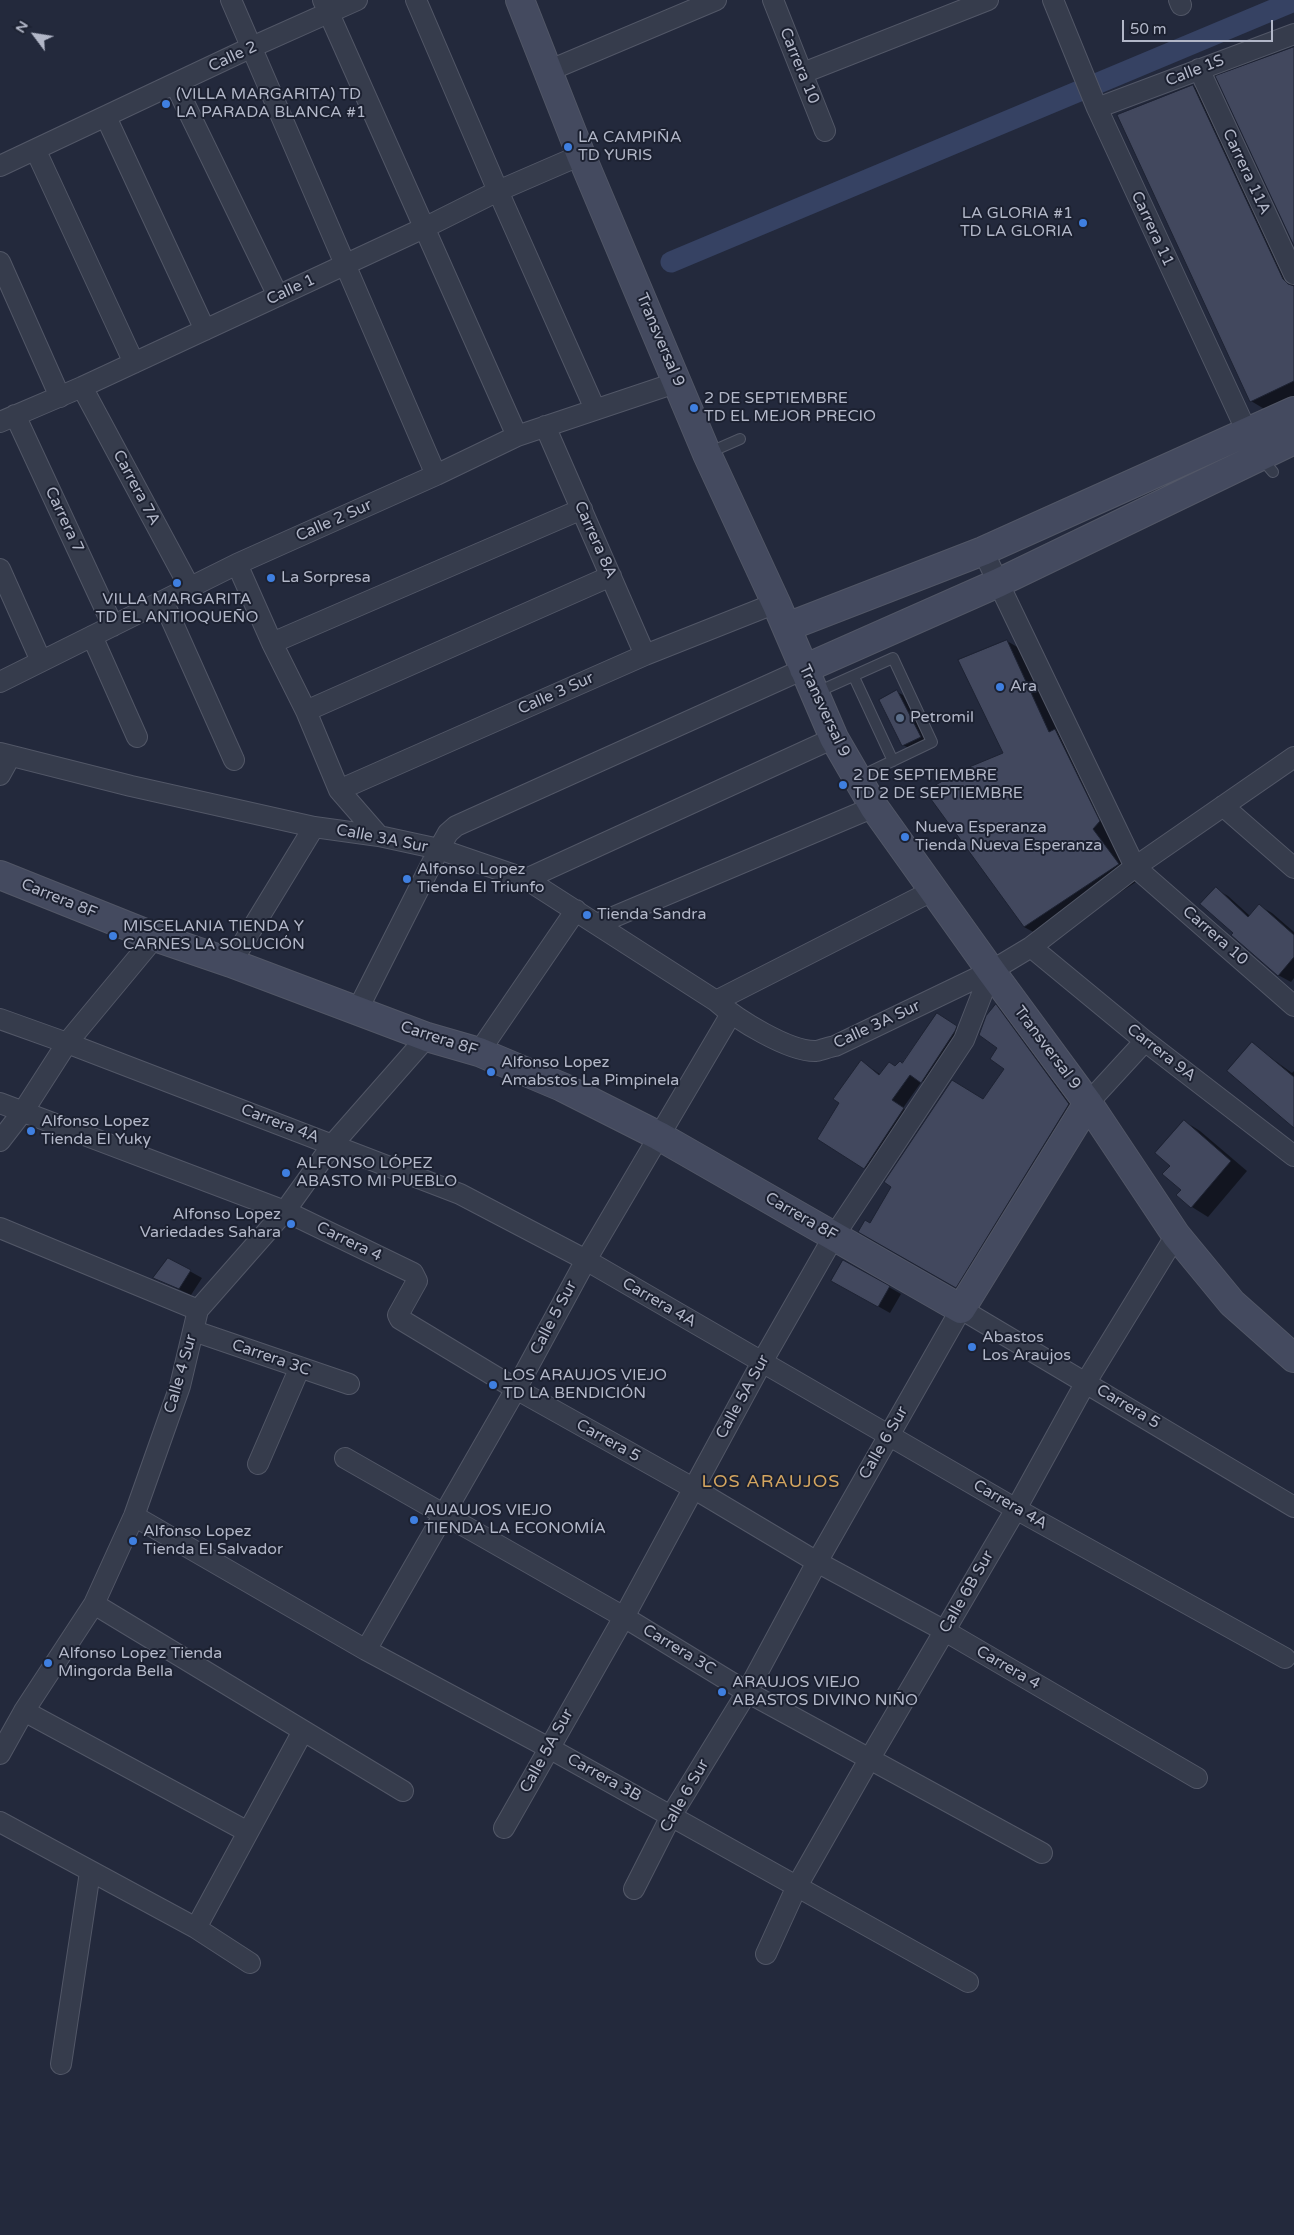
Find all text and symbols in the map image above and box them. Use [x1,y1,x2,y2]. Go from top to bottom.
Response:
north arrow [10,10,60,60]
scale bar [1124,10,1275,42]
text: N [12,18,32,36]
text: 50 m [1130,20,1167,38]
street label: Carrera 10 [775,25,823,107]
street label: Calle 2 [206,37,260,77]
street label: Calle 1S [1163,51,1227,91]
place label: (VILLA MARGARITA) TD LA PARADA BLANCA #1 [176,85,366,123]
marker: (VILLA MARGARITA) TD LA PARADA BLANCA #1 [160,98,172,110]
street label: Carrera 11A [1218,126,1274,218]
place label: LA CAMPIÑA TD YURIS [578,128,682,166]
marker: LA CAMPIÑA TD YURIS [562,141,574,153]
street label: Carrera 11 [1126,188,1178,270]
place label: LA GLORIA #1 TD LA GLORIA [960,204,1073,242]
marker: LA GLORIA #1 TD LA GLORIA [1077,217,1089,229]
street label: Calle 1 [264,270,318,310]
street label: Transversal 9 [632,290,688,390]
place label: 2 DE SEPTIEMBRE TD EL MEJOR PRECIO [704,389,876,427]
marker: 2 DE SEPTIEMBRE TD EL MEJOR PRECIO [688,402,700,414]
street label: Carrera 7A [108,447,164,529]
street label: Carrera 7 [40,484,88,556]
street label: Calle 2 Sur [293,496,375,546]
street label: Carrera 8A [569,498,621,582]
place label: La Sorpresa [281,568,371,588]
marker: La Sorpresa [265,572,277,584]
marker: VILLA MARGARITA TD EL ANTIOQUEÑO [171,577,183,589]
place label: VILLA MARGARITA TD EL ANTIOQUEÑO [96,590,258,628]
street label: Transversal 9 [794,662,854,760]
street label: Calle 3 Sur [515,669,597,719]
place label: Ara [1010,677,1037,697]
marker: Ara [994,681,1006,693]
place label: Petromil [910,708,974,728]
marker: Petromil [894,712,906,724]
place label: 2 DE SEPTIEMBRE TD 2 DE SEPTIEMBRE [853,766,1023,804]
marker: 2 DE SEPTIEMBRE TD 2 DE SEPTIEMBRE [837,779,849,791]
place label: Nueva Esperanza Tienda Nueva Esperanza [915,818,1102,856]
street label: Calle 3A Sur [335,821,429,857]
marker: Nueva Esperanza Tienda Nueva Esperanza [899,831,911,843]
place label: Alfonso Lopez Tienda El Triunfo [417,860,545,898]
marker: Alfonso Lopez Tienda El Triunfo [401,873,413,885]
street label: Carrera 8F [18,875,100,923]
street label: Carrera 10 [1178,902,1252,970]
place label: Tienda Sandra [597,905,706,925]
marker: Tienda Sandra [581,909,593,921]
place label: MISCELANIA TIENDA Y CARNES LA SOLUCIÓN [123,917,305,955]
marker: MISCELANIA TIENDA Y CARNES LA SOLUCIÓN [107,930,119,942]
street label: Calle 3A Sur [831,997,923,1053]
street label: Transversal 9 [1009,1002,1085,1094]
street label: Carrera 8F [398,1017,480,1061]
street label: Carrera 9A [1123,1020,1199,1086]
place label: Alfonso Lopez Amabstos La Pimpinela [501,1053,679,1091]
marker: Alfonso Lopez Amabstos La Pimpinela [485,1066,497,1078]
street label: Carrera 4A [238,1100,322,1148]
place label: Alfonso Lopez Tienda El Yuky [41,1112,151,1150]
marker: Alfonso Lopez Tienda El Yuky [25,1125,37,1137]
place label: ALFONSO LÓPEZ ABASTO MI PUEBLO [296,1154,457,1192]
marker: ALFONSO LÓPEZ ABASTO MI PUEBLO [280,1167,292,1179]
street label: Carrera 8F [761,1189,841,1245]
place label: Alfonso Lopez Variedades Sahara [140,1205,281,1243]
marker: Alfonso Lopez Variedades Sahara [285,1218,297,1230]
street label: Carrera 4 [313,1218,385,1266]
street label: Carrera 4A [618,1274,700,1332]
street label: Calle 5 Sur [526,1278,582,1358]
place label: Abastos Los Araujos [982,1328,1071,1366]
street label: Calle 4 Sur [161,1332,201,1416]
street label: Carrera 3C [229,1336,313,1380]
marker: Abastos Los Araujos [966,1341,978,1353]
street label: Calle 5A Sur [712,1352,774,1442]
place label: LOS ARAUJOS VIEJO TD LA BENDICIÓN [503,1366,667,1404]
marker: LOS ARAUJOS VIEJO TD LA BENDICIÓN [487,1379,499,1391]
street label: Carrera 5 [1093,1381,1163,1433]
street label: Calle 6 Sur [855,1403,913,1483]
street label: Carrera 5 [573,1416,643,1466]
district label: LOS ARAUJOS [700,1471,842,1493]
street label: Carrera 4A [969,1476,1051,1534]
place label: AUAUJOS VIEJO TIENDA LA ECONOMÍA [424,1501,606,1539]
marker: AUAUJOS VIEJO TIENDA LA ECONOMÍA [408,1514,420,1526]
place label: Alfonso Lopez Tienda El Salvador [143,1522,283,1560]
marker: Alfonso Lopez Tienda El Salvador [127,1535,139,1547]
street label: Calle 6B Sur [936,1547,998,1637]
street label: Carrera 3C [639,1621,719,1679]
street label: Carrera 4 [973,1642,1043,1694]
place label: Alfonso Lopez Tienda Mingorda Bella [58,1644,222,1682]
marker: Alfonso Lopez Tienda Mingorda Bella [42,1657,54,1669]
place label: ARAUJOS VIEJO ABASTOS DIVINO NIÑO [732,1673,918,1711]
marker: ARAUJOS VIEJO ABASTOS DIVINO NIÑO [716,1686,728,1698]
street label: Calle 5A Sur [516,1706,578,1796]
street label: Carrera 3B [564,1750,644,1806]
street label: Calle 6 Sur [656,1756,714,1836]

